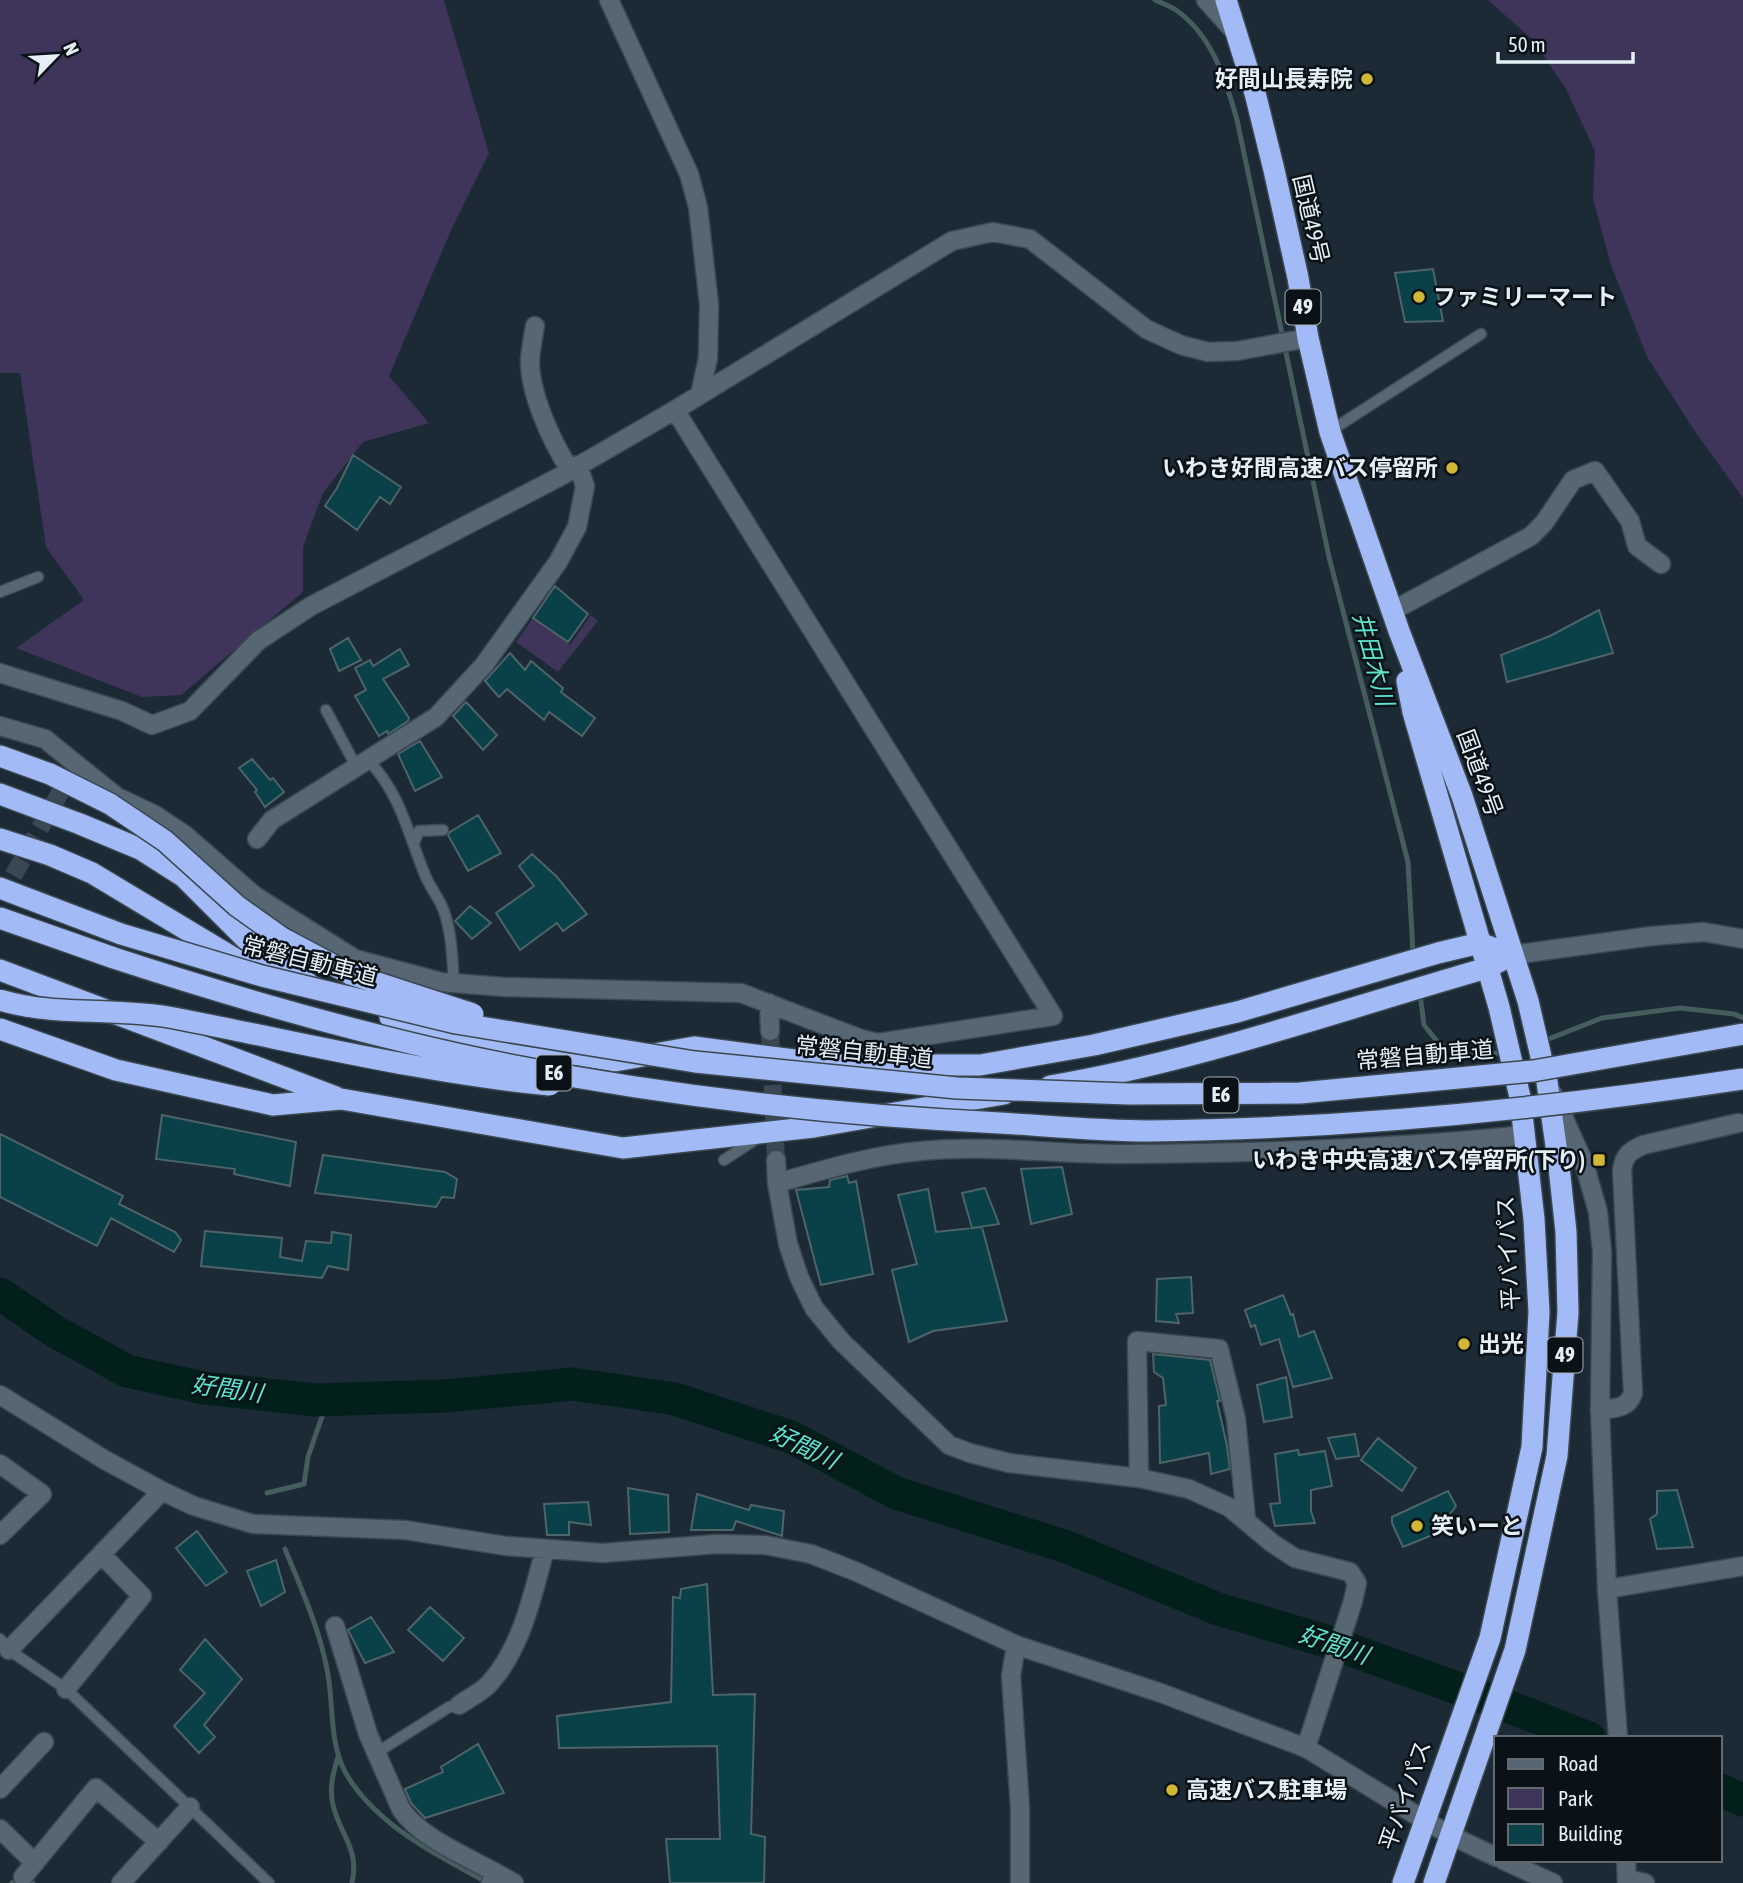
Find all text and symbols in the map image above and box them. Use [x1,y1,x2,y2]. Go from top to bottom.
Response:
north arrow [21,21,91,91]
scale bar [1498,21,1633,65]
text: 50 m [1508,32,1546,56]
text: N [59,39,84,59]
place label: 好間山長寿院 [1215,66,1353,92]
marker: 好間山長寿院 [1359,71,1375,87]
street label: 国道49号 [1288,172,1334,266]
place label: ファミリーマート [1433,284,1617,310]
marker: ファミリーマート [1411,289,1427,305]
road number: 49 [1286,290,1320,324]
place label: いわき好間高速バス停留所 [1162,455,1438,481]
marker: いわき好間高速バス停留所 [1444,460,1460,476]
water label: 井田木川 [1348,609,1400,712]
street label: 国道49号 [1452,726,1508,820]
street label: 常磐自動車道 [240,932,380,990]
street label: 常磐自動車道 [794,1032,934,1072]
street label: 常磐自動車道 [1355,1036,1495,1074]
road number: E6 [536,1056,572,1090]
road number: E6 [1204,1078,1238,1112]
place label: いわき中央高速バス停留所(下り) [1252,1147,1585,1173]
marker: いわき中央高速バス停留所(下り) [1591,1152,1607,1168]
street label: 平バイパス [1492,1195,1524,1311]
place label: 出光 [1478,1331,1524,1357]
marker: 出光 [1456,1336,1472,1352]
road number: 49 [1548,1338,1582,1372]
water label: 好間川 [190,1370,268,1407]
water label: 好間川 [766,1419,845,1475]
place label: 笑いーと [1431,1513,1523,1539]
marker: 笑いーと [1409,1518,1425,1534]
water label: 好間川 [1296,1620,1375,1670]
legend [1494,1736,1722,1862]
street label: 平バイパス [1374,1737,1436,1853]
text: Road [1558,1751,1598,1775]
place label: 高速バス駐車場 [1186,1777,1347,1803]
marker: 高速バス駐車場 [1164,1782,1180,1798]
text: Park [1558,1786,1593,1810]
text: Building [1558,1821,1622,1845]

